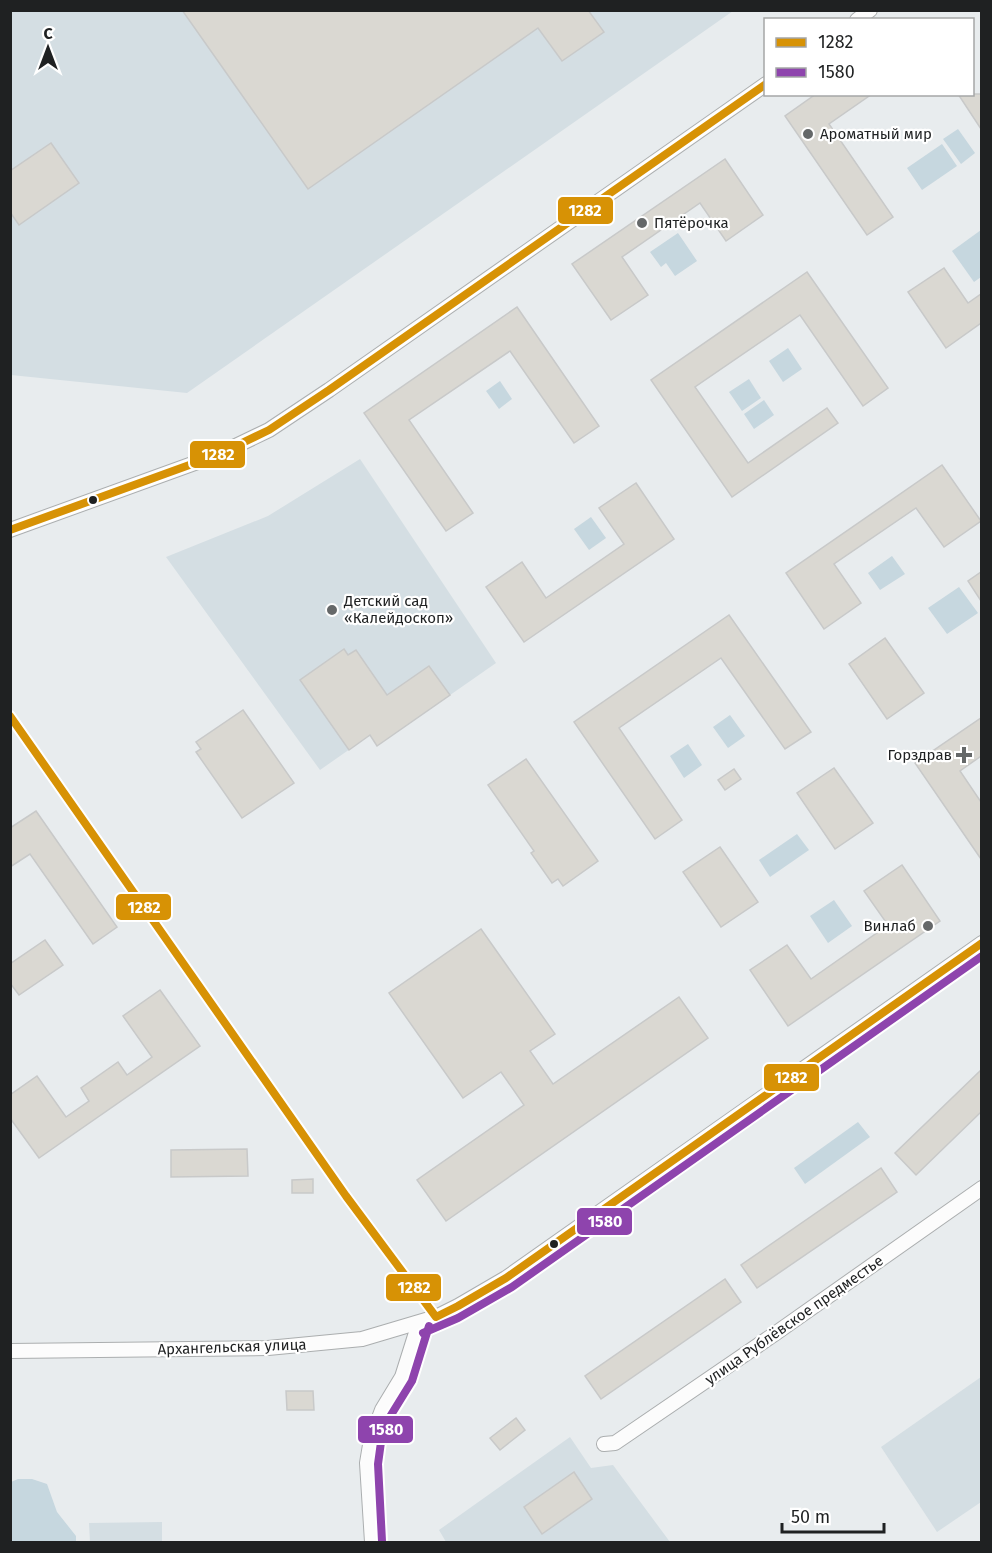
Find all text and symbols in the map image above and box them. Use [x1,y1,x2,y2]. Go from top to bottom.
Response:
north arrow [18,18,78,78]
legend [764,18,974,96]
text: С [43,24,53,43]
text: 1282 [818,31,853,53]
text: 1580 [818,61,855,83]
place label: Ароматный мир [820,125,932,143]
marker: Ароматный мир [801,127,815,141]
line badge: 1282 [557,196,614,225]
text: 1282 [568,201,602,220]
place label: Пятёрочка [654,214,729,232]
marker: Пятёрочка [635,216,649,230]
line badge: 1282 [189,440,246,469]
text: 1282 [201,445,235,464]
unlabelled marker [87,494,99,506]
place label: Детский сад «Калейдоскоп» [343,592,453,627]
marker: Детский сад «Калейдоскоп» [325,603,339,617]
place label: Горздрав [887,746,952,764]
marker: Горздрав [957,748,971,762]
line badge: 1282 [115,893,172,921]
text: 1282 [127,898,161,917]
place label: Винлаб [863,917,916,935]
marker: Винлаб [921,919,935,933]
line badge: 1282 [763,1063,820,1092]
text: 1282 [774,1068,808,1087]
line badge: 1580 [576,1207,633,1236]
text: 1580 [588,1212,622,1231]
unlabelled marker [548,1238,560,1250]
street label: улица Рублёвское предместье [701,1251,887,1389]
line badge: 1282 [385,1273,442,1302]
text: 1282 [397,1278,431,1297]
street label: Архангельская улица [157,1335,307,1359]
line badge: 1580 [357,1415,414,1444]
text: 1580 [369,1420,403,1439]
scale bar [782,1496,884,1534]
text: 50 m [791,1506,830,1528]

